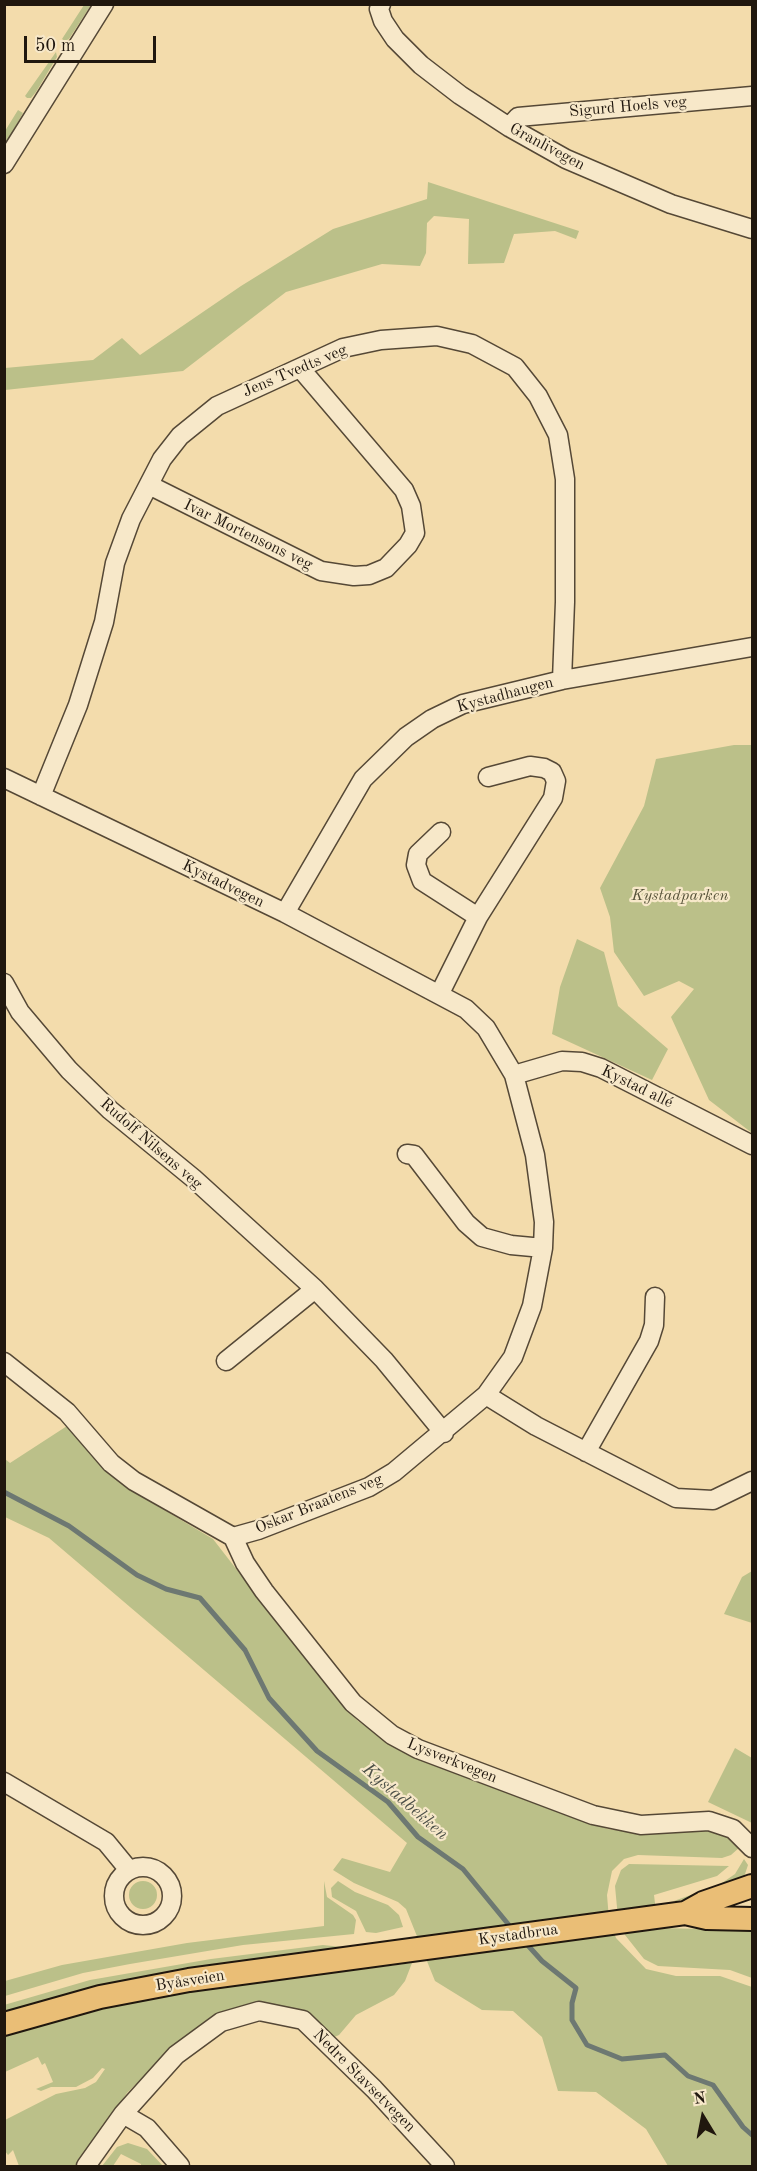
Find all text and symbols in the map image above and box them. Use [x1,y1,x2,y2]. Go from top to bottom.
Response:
scale bar [27,24,159,62]
text: 50 m [35,37,75,55]
street label: Sigurd Hoels veg [568,92,688,122]
street label: Granlivegen [506,119,588,175]
street label: Jens Tvedts veg [240,340,350,402]
street label: Ivar Mortensons veg [180,495,316,575]
street label: Kystadhaugen [455,673,555,717]
street label: Kystadvegen [179,856,267,912]
park label: Kystadparken [632,886,728,906]
street label: Kystad allé [598,1061,676,1113]
street label: Rudolf Nilsens veg [96,1094,206,1194]
street label: Oskar Braatens veg [253,1470,385,1538]
street label: Lysverkvegen [404,1734,500,1788]
water label: Kystadbekken [358,1759,452,1845]
street label: Kystadbrua [477,1920,559,1950]
street label: Byåsveien [154,1966,226,1996]
street label: Nedre Stavsetvegen [309,2026,419,2136]
north arrow [673,2087,733,2147]
text: N [692,2090,707,2108]

